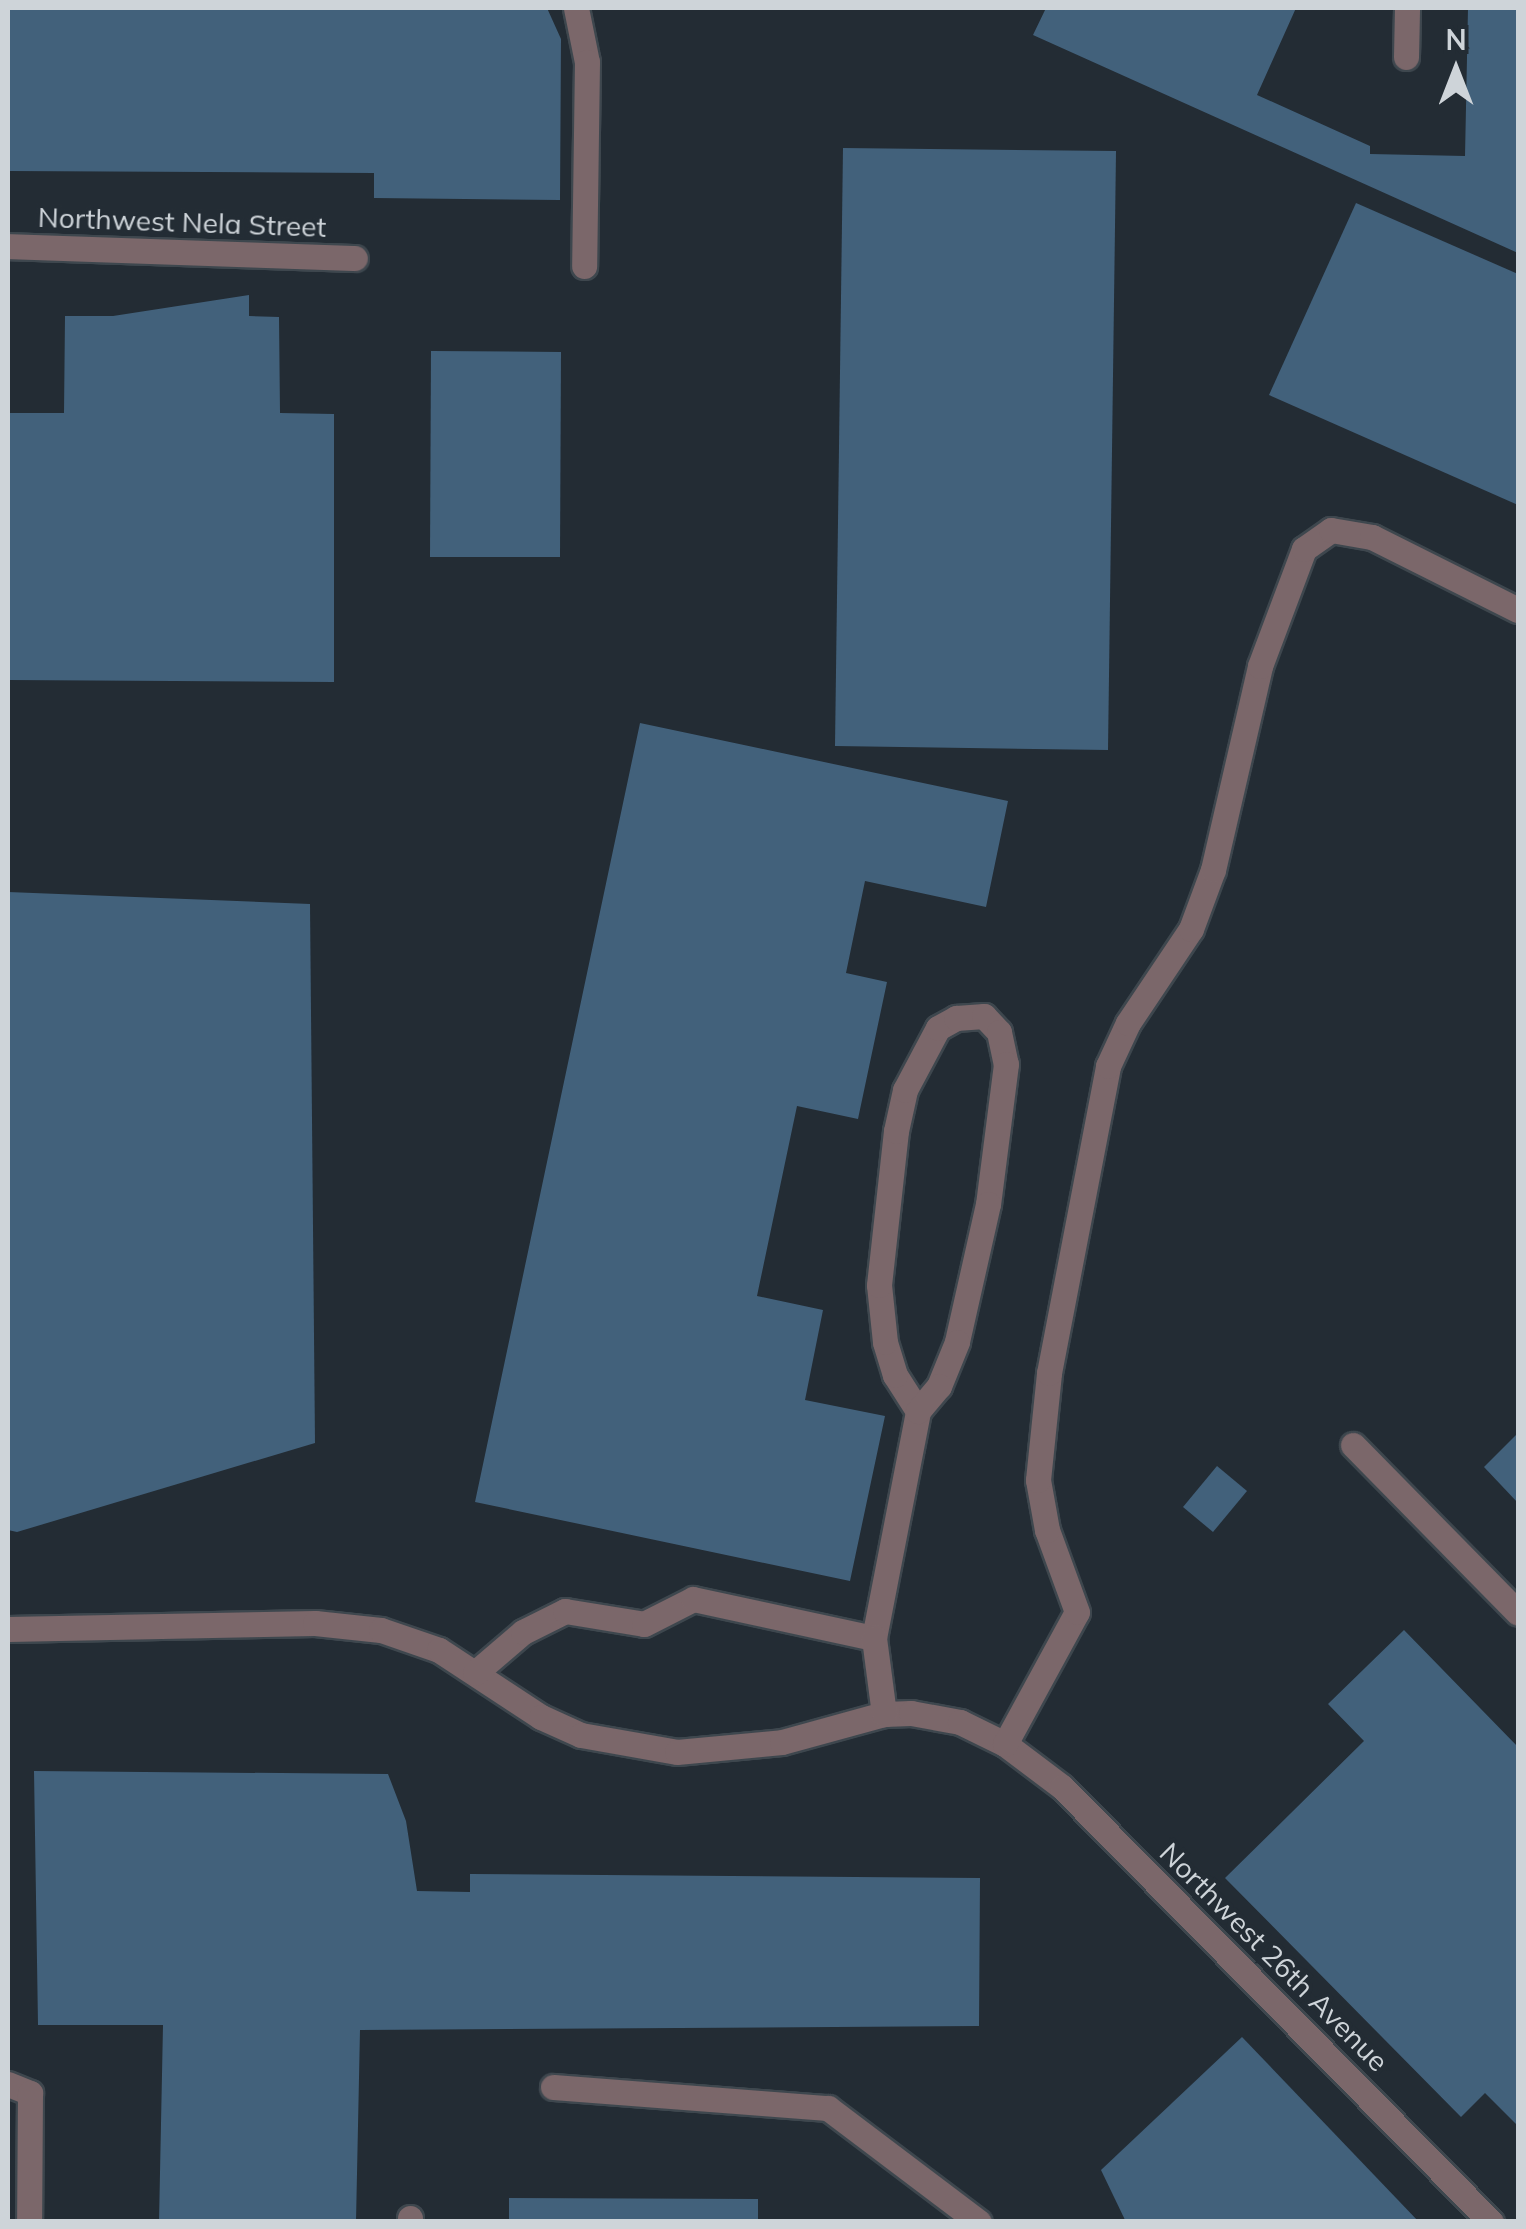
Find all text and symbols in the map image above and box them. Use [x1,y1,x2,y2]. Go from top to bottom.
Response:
north arrow [1406,20,1506,120]
text: N [1445,22,1467,57]
street label: Northwest Nela Street [37,200,327,244]
street label: Northwest 26th Avenue [1153,1836,1395,2078]

